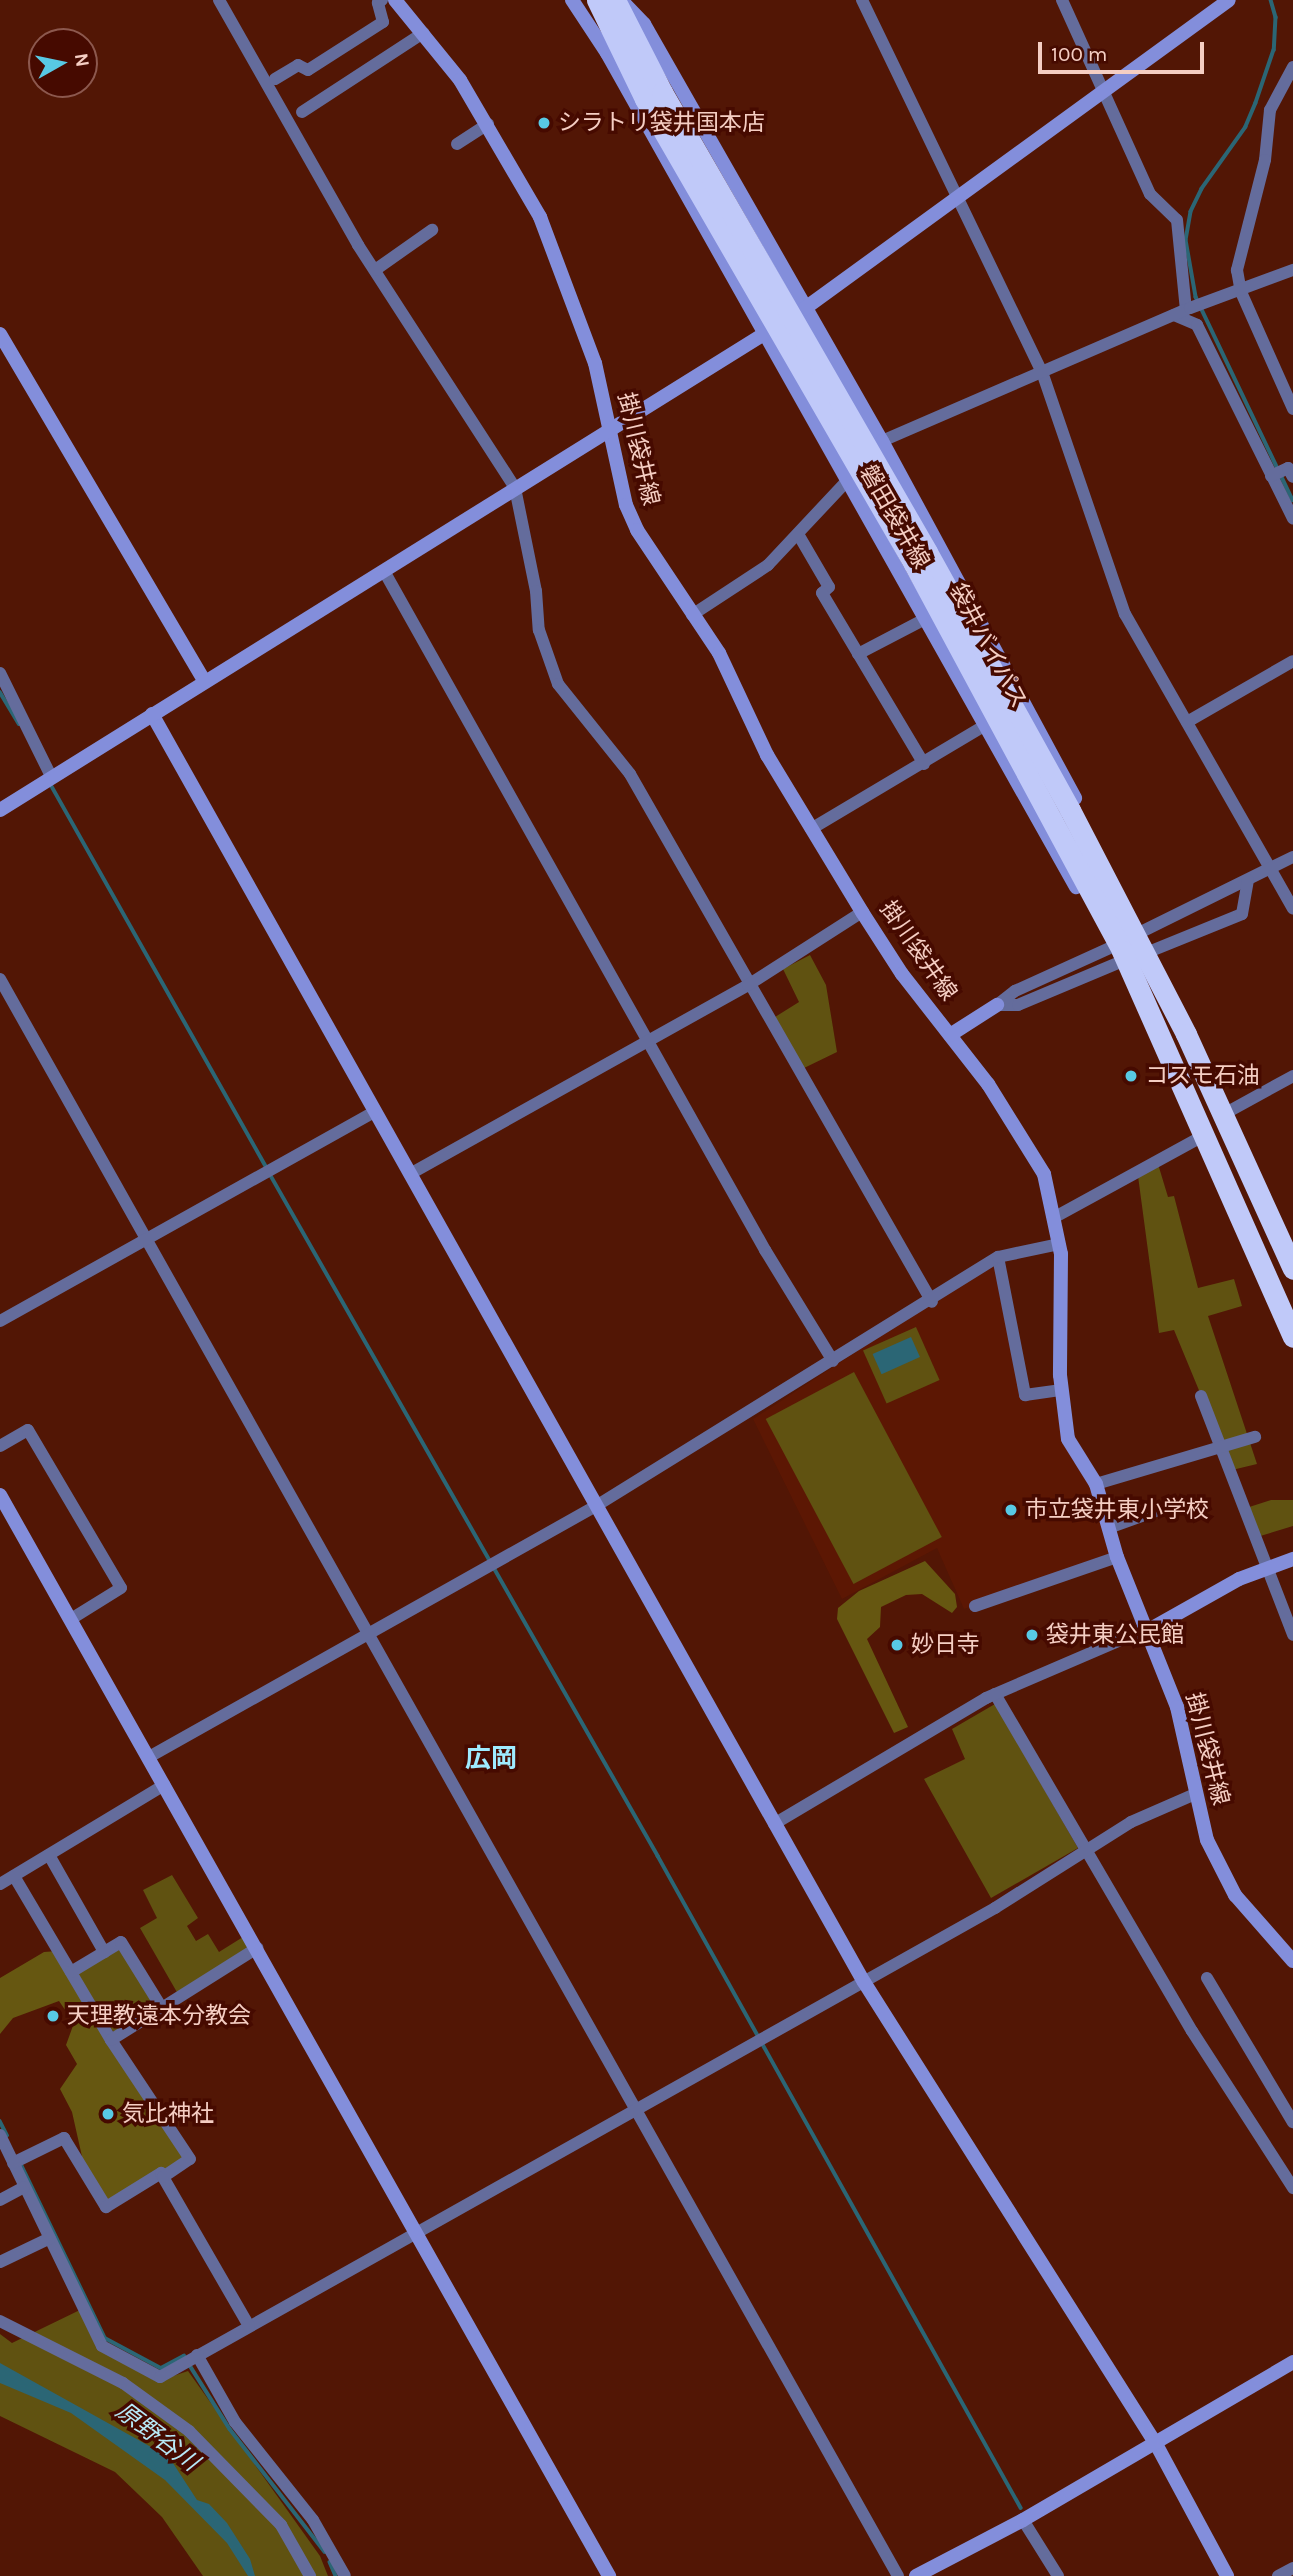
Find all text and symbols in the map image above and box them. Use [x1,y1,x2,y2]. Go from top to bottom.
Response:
north arrow [28,28,98,98]
scale bar [1041,28,1207,72]
text: 100 m [1051,42,1108,66]
text: N [70,52,94,68]
place label: シラトリ袋井国本店 [558,109,765,137]
marker: シラトリ袋井国本店 [536,115,552,131]
street label: 掛川袋井線 [612,390,664,508]
street label: 磐田袋井線 [853,460,935,574]
street label: 袋井バイパス [943,579,1033,713]
street label: 掛川袋井線 [874,896,962,1006]
place label: コスモ石油 [1145,1062,1260,1090]
marker: コスモ石油 [1123,1068,1139,1084]
place label: 市立袋井東小学校 [1025,1496,1209,1524]
marker: 市立袋井東小学校 [1003,1502,1019,1518]
place label: 袋井東公民館 [1046,1621,1184,1649]
marker: 袋井東公民館 [1024,1627,1040,1643]
place label: 妙日寺 [911,1631,980,1659]
marker: 妙日寺 [889,1637,905,1653]
street label: 掛川袋井線 [1180,1690,1234,1808]
district label: 広岡 [465,1743,517,1775]
place label: 天理教遠本分教会 [67,2002,251,2030]
marker: 天理教遠本分教会 [45,2008,61,2024]
place label: 気比神社 [122,2100,214,2128]
marker: 気比神社 [100,2106,116,2122]
water label: 原野谷川 [110,2397,204,2477]

